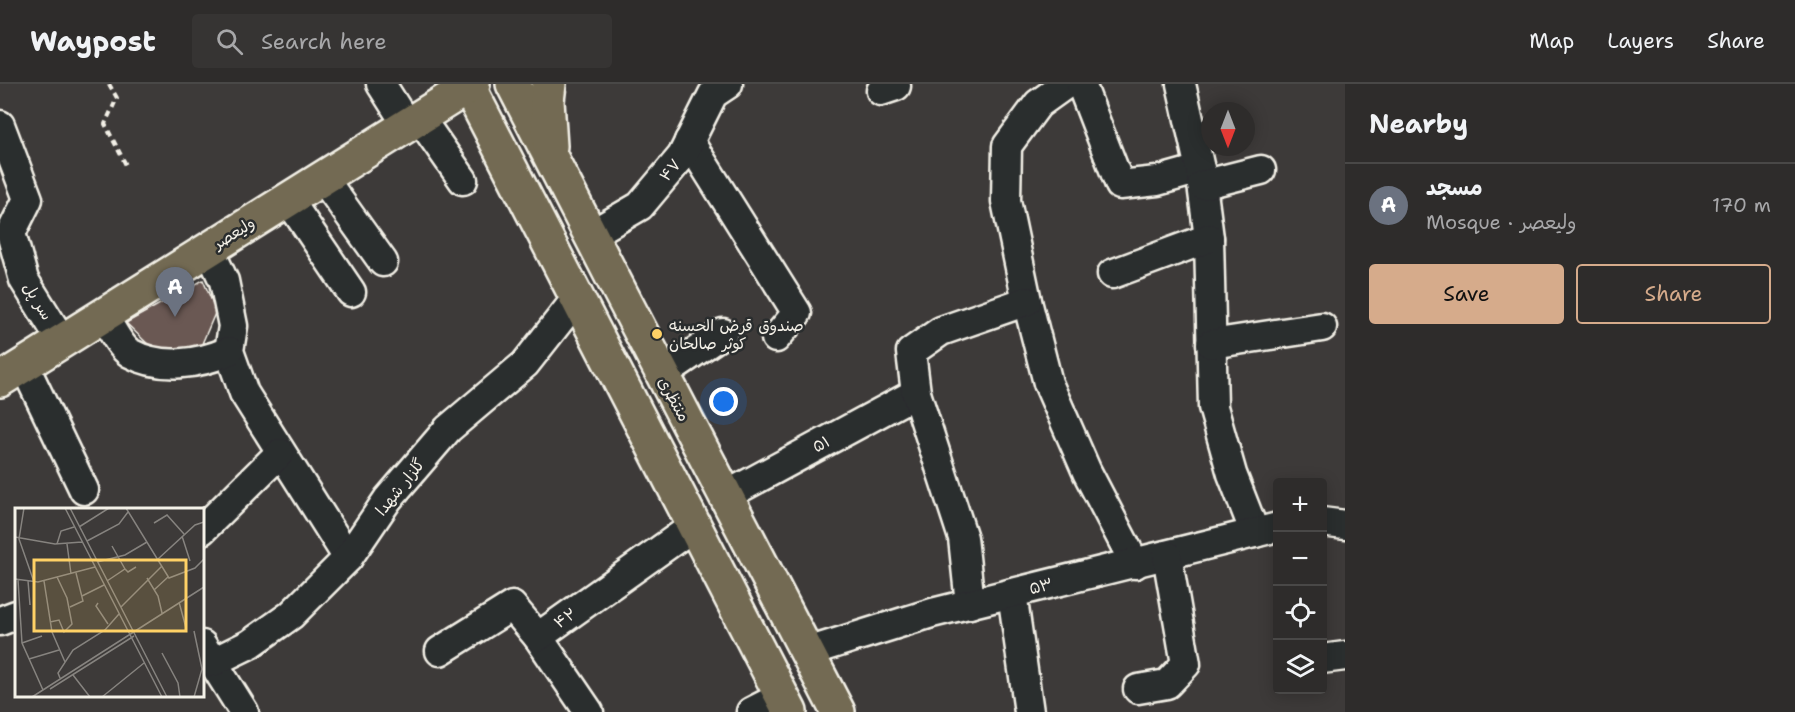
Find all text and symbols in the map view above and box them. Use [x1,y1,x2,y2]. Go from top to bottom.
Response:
search box [192,14,612,68]
text: Waypost [30,22,156,60]
icon: search [213,25,246,58]
text: Search here [261,27,387,56]
text: Map [1529,27,1574,55]
text: Layers [1607,27,1674,55]
text: Share [1707,27,1765,55]
north arrow [1201,102,1255,156]
text: Nearby [1369,106,1468,141]
street label: ۴۷ [655,154,685,186]
text: مسجد [1426,173,1482,202]
text: A [1381,192,1396,218]
text: 170 m [1712,192,1771,218]
text: Mosque · ولیعصر [1426,209,1577,235]
street label: ولیعصر [208,212,259,255]
button: Save [1369,264,1564,324]
button: Share [1576,264,1771,324]
pin: A [156,268,195,317]
street label: سر پل [19,278,57,324]
place label: صندوق قرض الحسنه کوثر صالحان [669,315,804,354]
marker: صندوق قرض الحسنه کوثر صالحان [650,327,664,341]
street label: منتظری [653,373,695,425]
your location [709,387,738,416]
street label: ۵۱ [809,431,833,457]
street label: گلزار شهدا [371,454,430,520]
map controls [1273,478,1327,694]
button: + [1273,478,1327,532]
inset map [15,508,204,697]
button: − [1273,532,1327,586]
street label: ۵۳ [1027,573,1055,599]
button: locate [1273,586,1327,640]
street label: ۴۲ [550,603,580,633]
button: layers [1273,640,1327,694]

